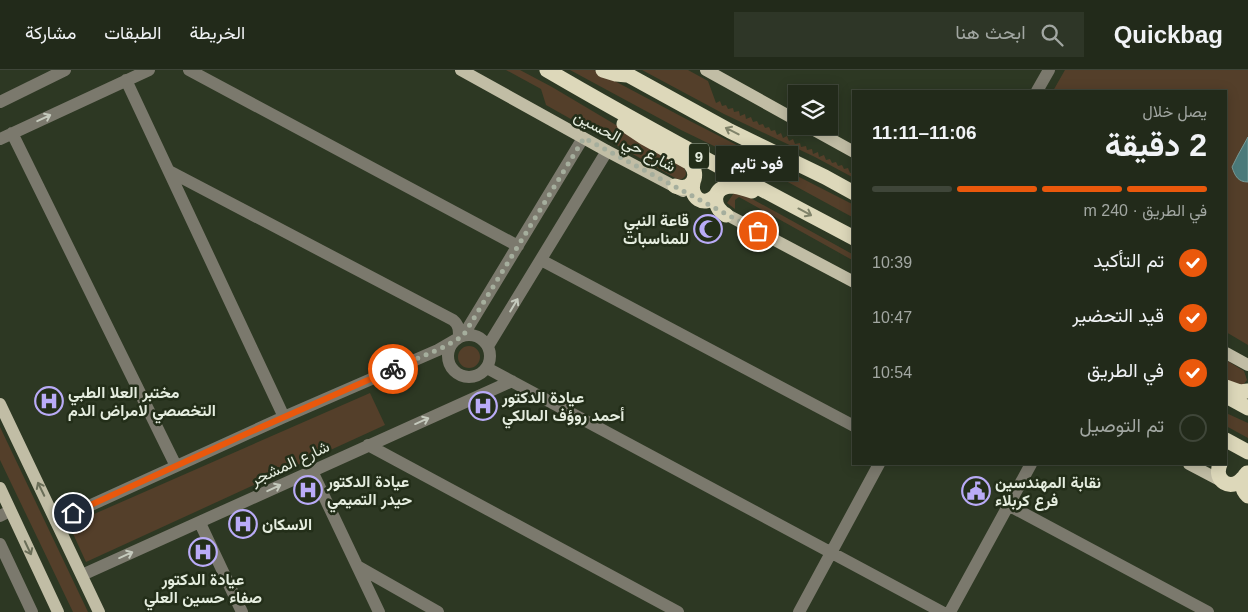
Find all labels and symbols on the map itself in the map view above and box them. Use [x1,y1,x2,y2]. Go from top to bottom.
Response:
street label: شارع حي الحسين [569,107,679,179]
one-way arrow [36,113,51,123]
one-way arrow [725,126,740,136]
road number: 9 [689,144,709,168]
callout: فود تايم [717,146,799,181]
one-way arrow [797,207,812,217]
pin [737,210,779,252]
place label: قاعة النبي للمناسبات [623,212,689,248]
mosque icon: قاعة النبي للمناسبات [693,214,723,244]
one-way arrow [509,298,519,312]
courier [368,344,418,394]
place label: مختبر العلا الطبي التخصصي لامراض الدم [68,384,216,424]
hospital icon: مختبر العلا الطبي التخصصي لامراض الدم [34,386,64,416]
place label: عيادة الدكتور أحمد روؤف المالكي [501,389,624,429]
hospital icon: عيادة الدكتور أحمد روؤف المالكي [468,391,498,421]
one-way arrow [414,416,429,426]
street label: شارع المشجر [247,437,333,492]
place label: عيادة الدكتور حيدر التميمي [326,473,412,513]
place label: نقابة المهندسين فرع كربلاء [995,474,1101,511]
hospital icon: عيادة الدكتور حيدر التميمي [293,475,323,505]
public building icon: نقابة المهندسين فرع كربلاء [961,476,991,506]
one-way arrow [35,482,45,497]
one-way arrow [266,483,281,493]
pin [52,492,94,534]
hospital icon: الاسكان [228,509,258,539]
place label: الاسكان [262,516,312,533]
hospital icon: عيادة الدكتور صفاء حسين العلي [188,537,218,567]
one-way arrow [24,540,33,555]
one-way arrow [118,550,133,560]
place label: عيادة الدكتور صفاء حسين العلي [144,571,262,611]

